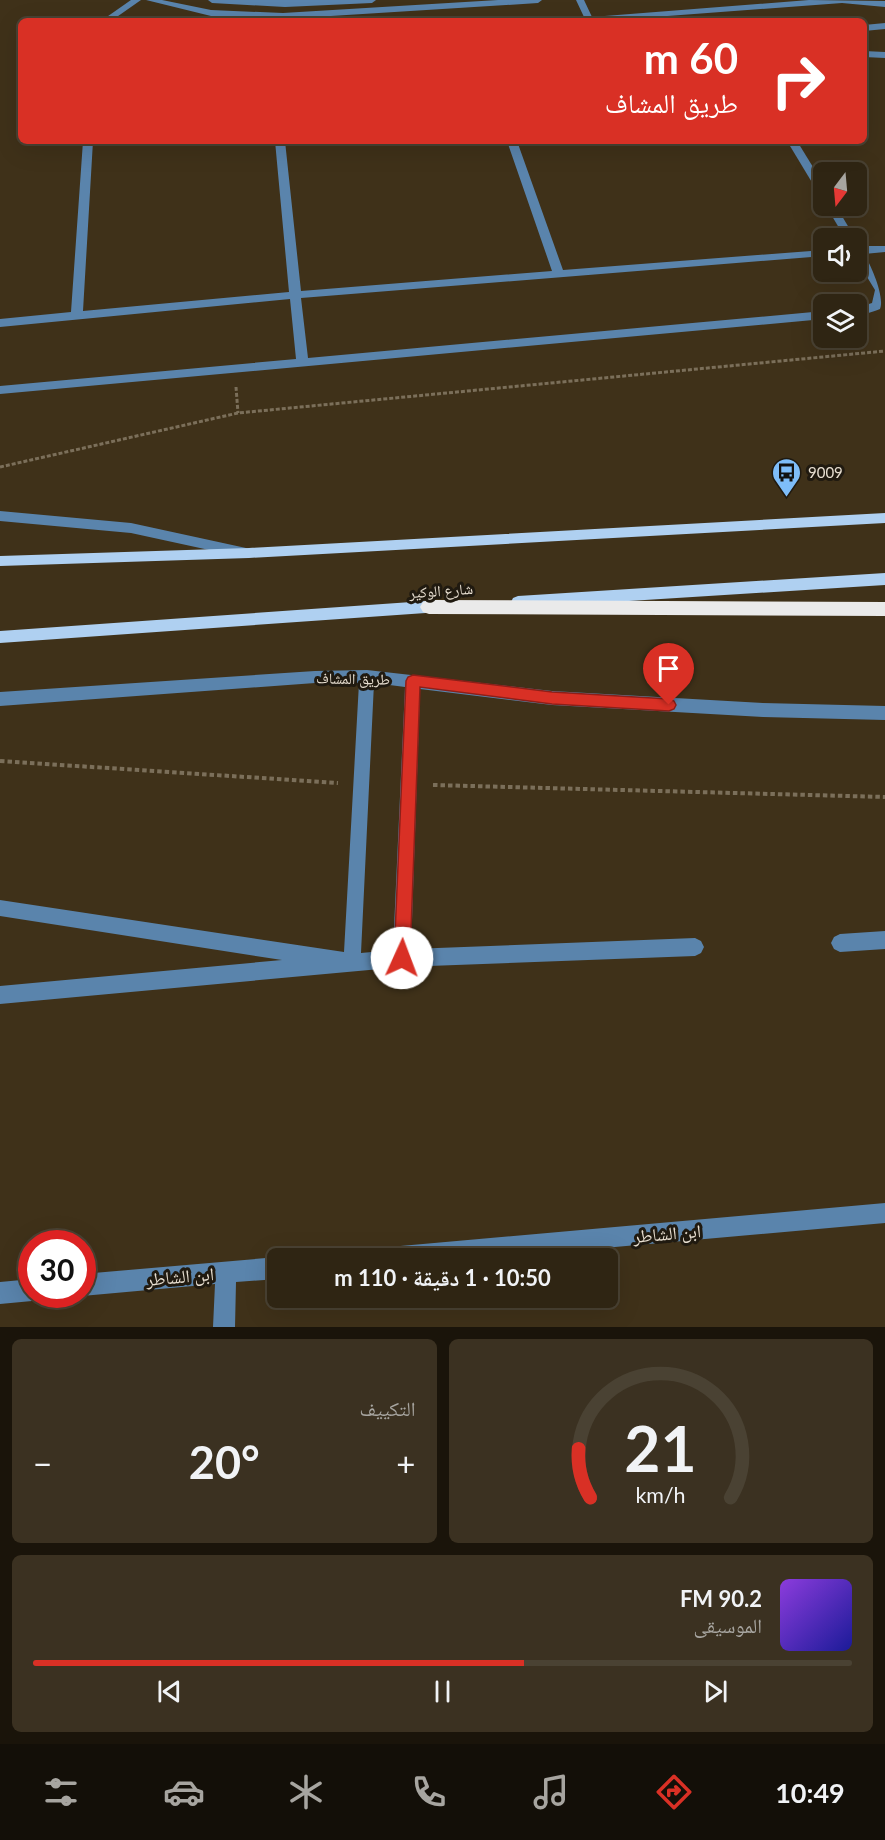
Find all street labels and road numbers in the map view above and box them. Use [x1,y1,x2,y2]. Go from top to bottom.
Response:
street label: شارع الوكير [408,579,474,603]
street label: طريق المشاف [316,668,390,690]
street label: ابن الشاطر [631,1219,702,1248]
street label: ابن الشاطر [144,1262,215,1291]

